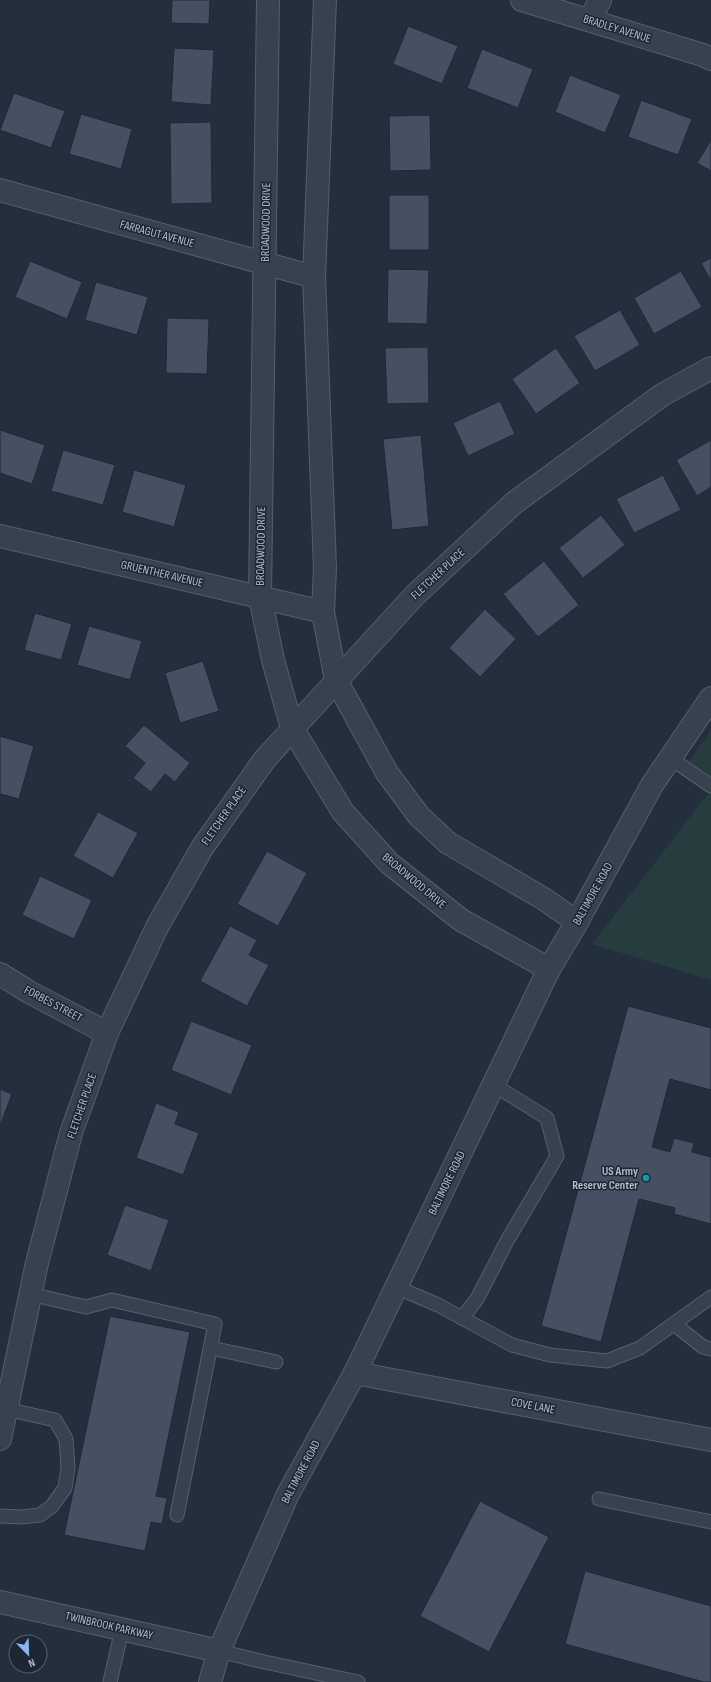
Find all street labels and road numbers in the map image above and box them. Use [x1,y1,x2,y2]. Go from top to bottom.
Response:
street label: BRADLEY AVENUE [581,12,653,46]
street label: BROADWOOD DRIVE [258,182,274,262]
street label: FARRAGUT AVENUE [118,217,196,251]
street label: BROADWOOD DRIVE [253,506,269,586]
street label: FLETCHER PLACE [408,545,468,603]
street label: GRUENTHER AVENUE [119,557,205,591]
street label: FLETCHER PLACE [198,784,250,848]
street label: BROADWOOD DRIVE [379,850,449,912]
street label: BALTIMORE ROAD [570,860,616,928]
street label: FORBES STREET [21,982,85,1026]
street label: FLETCHER PLACE [64,1071,100,1141]
street label: BALTIMORE ROAD [425,1149,469,1217]
street label: COVE LANE [510,1394,556,1418]
street label: BALTIMORE ROAD [278,1438,324,1506]
street label: TWINBROOK PARKWAY [64,1609,154,1643]

